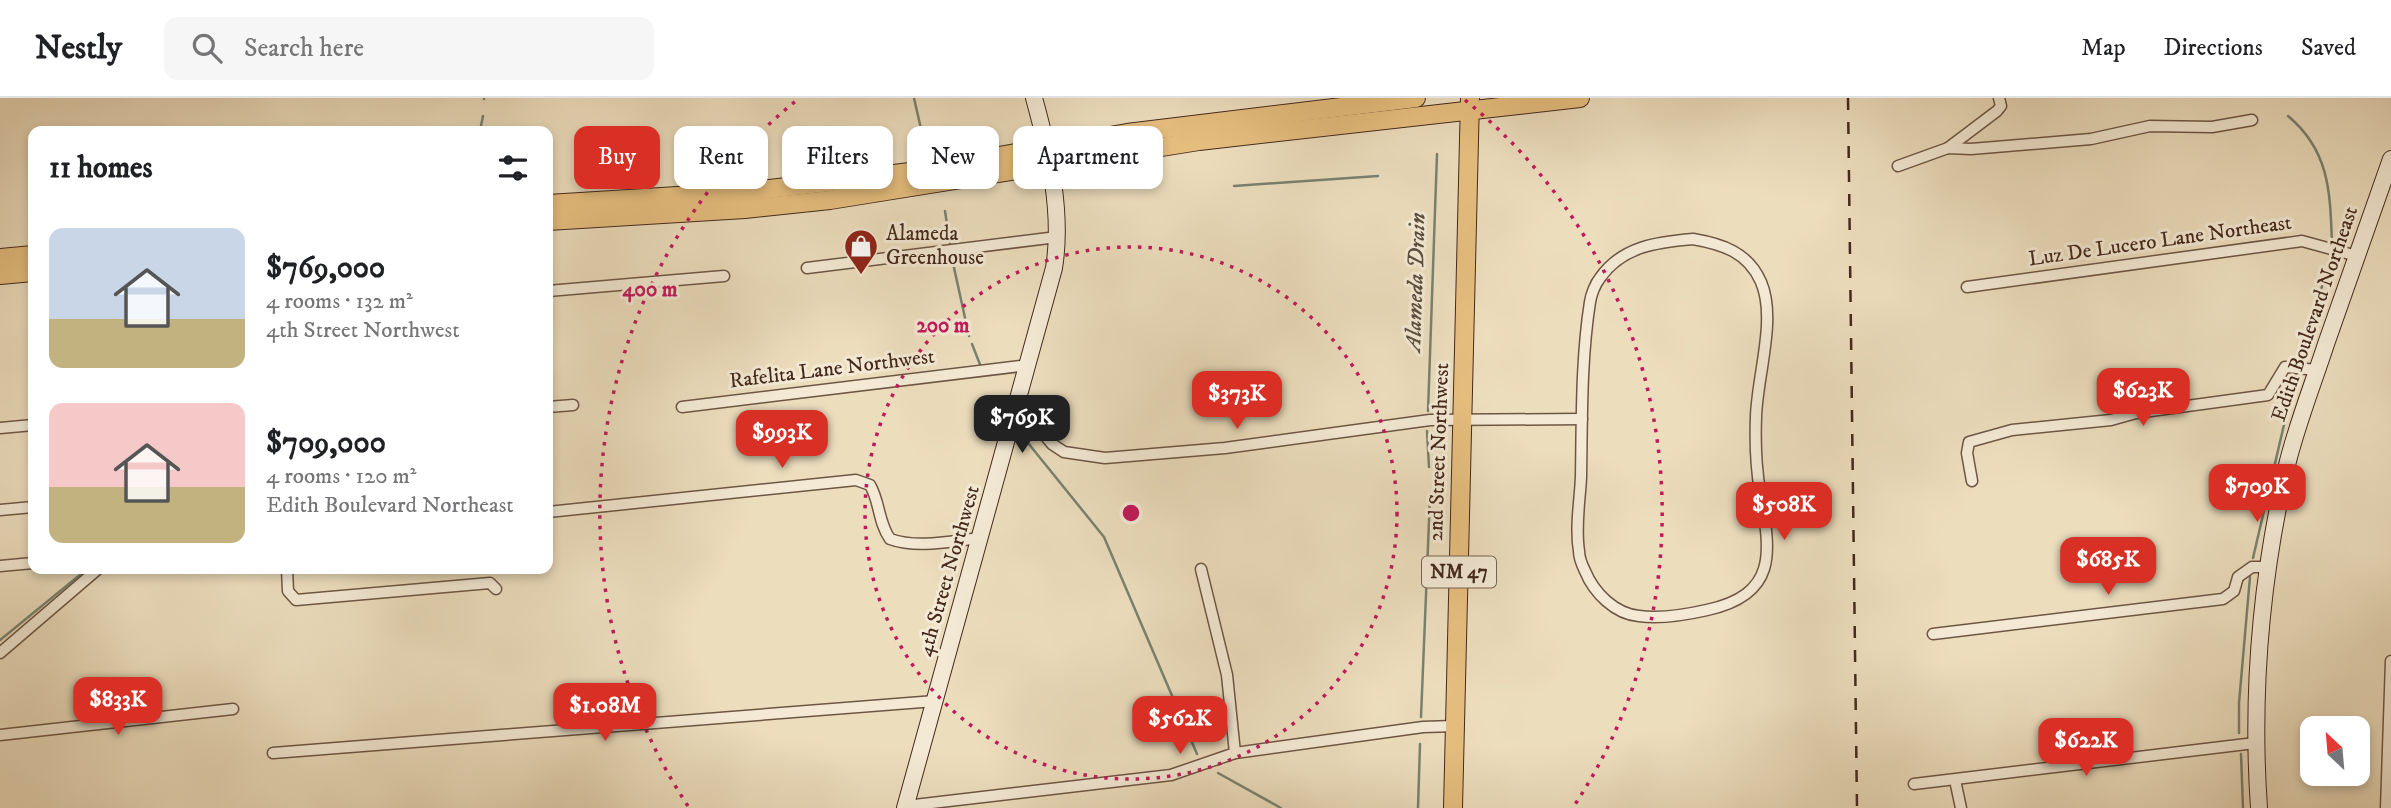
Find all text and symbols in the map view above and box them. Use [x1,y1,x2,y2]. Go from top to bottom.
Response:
search box [164,17,654,80]
text: Nestly [35,28,122,69]
icon: search [188,29,226,67]
text: Search here [244,32,364,65]
text: Map [2081,33,2126,63]
text: Directions [2164,33,2263,63]
text: Saved [2301,33,2356,63]
chip: Buy [574,126,660,189]
chip: Rent [674,126,768,189]
chip: Filters [782,126,893,189]
chip: New [907,126,999,189]
chip: Apartment [1013,126,1163,189]
icon: filters [494,149,532,187]
text: 11 homes [49,150,153,187]
street label: Edith Boulevard Northeast [2266,203,2364,425]
street label: Luz De Lucero Lane Northeast [2027,210,2293,272]
water label: Alameda Drain [1399,212,1433,355]
place label: Alameda Greenhouse [886,221,984,271]
shop icon: Alameda Greenhouse [842,227,880,276]
text: $769,000 [266,250,385,287]
icon: home [105,256,189,340]
text: 400 m [623,277,678,303]
text: 4 rooms · 132 m² [266,287,413,316]
text: 200 m [916,313,970,339]
text: 4th Street Northwest [266,316,460,345]
street label: Rafelita Lane Northwest [728,343,936,394]
street label: 2nd Street Northwest [1423,362,1455,542]
pin: $623K [2094,368,2192,428]
pin: $373K [1188,372,1286,431]
text: $623K [2113,376,2173,405]
text: $373K [1208,379,1266,408]
pin: $769K [973,396,1071,455]
text: $769K [990,403,1054,432]
pin: $993K [733,410,831,470]
text: $993K [752,418,812,447]
text: $709,000 [266,425,386,462]
icon: home [105,431,189,515]
text: 4 rooms · 120 m² [266,462,417,491]
pin: $709K [2208,464,2306,524]
text: $709K [2225,472,2289,501]
street label: 4th Street Northwest [912,482,986,660]
pin: $508K [1735,482,1833,542]
text: $508K [1752,490,1816,519]
text: Edith Boulevard Northeast [266,491,514,520]
centre of rings [1119,501,1143,525]
pin: $685K [2059,538,2157,597]
text: $685K [2076,545,2140,574]
road number: NM 47 [1422,556,1496,587]
pin: $833K [69,678,167,737]
pin: $1.08M [548,684,662,743]
text: $833K [89,685,147,714]
text: $1.08M [569,691,641,720]
pin: $562K [1131,696,1229,756]
text: $562K [1148,704,1212,733]
north arrow [2300,716,2370,786]
map controls [2300,716,2370,786]
pin: $622K [2037,718,2135,778]
text: $622K [2054,726,2118,755]

